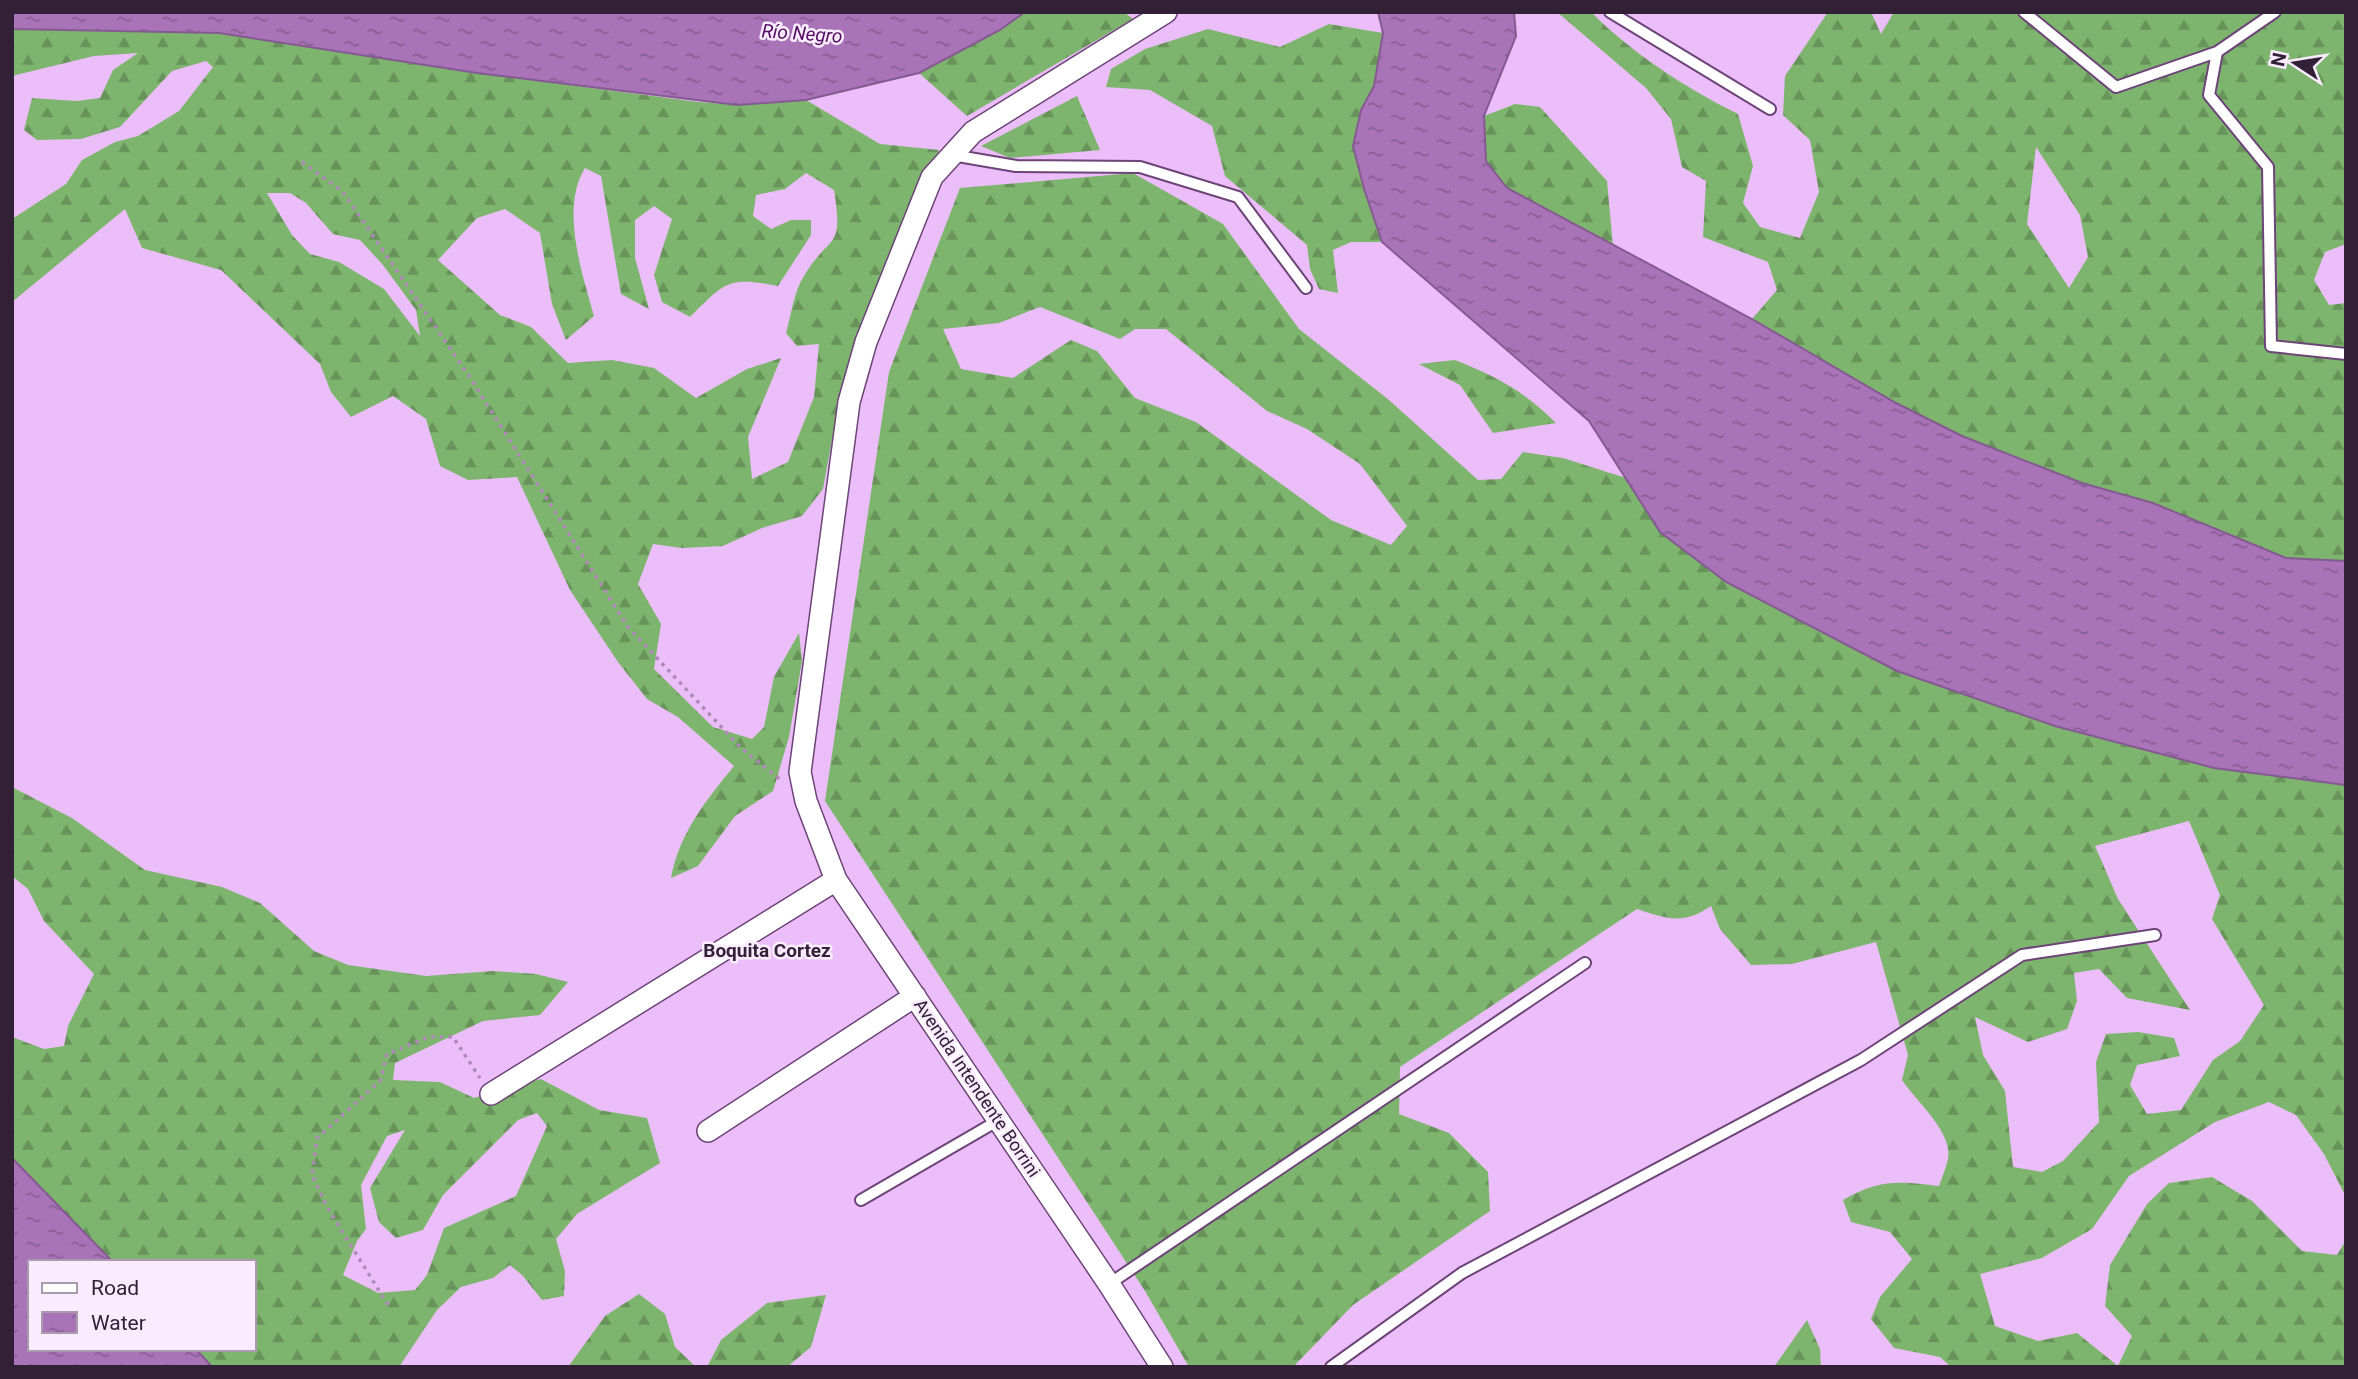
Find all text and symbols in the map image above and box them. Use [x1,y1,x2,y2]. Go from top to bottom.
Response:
water label: Río Negro [761,19,843,48]
north arrow [2260,28,2330,98]
text: N [2266,51,2292,69]
district label: Boquita Cortez [703,939,831,962]
street label: Avenida Intendente Borrini [910,995,1045,1181]
legend [28,1260,256,1351]
text: Road [91,1276,139,1300]
text: Water [91,1311,146,1335]

